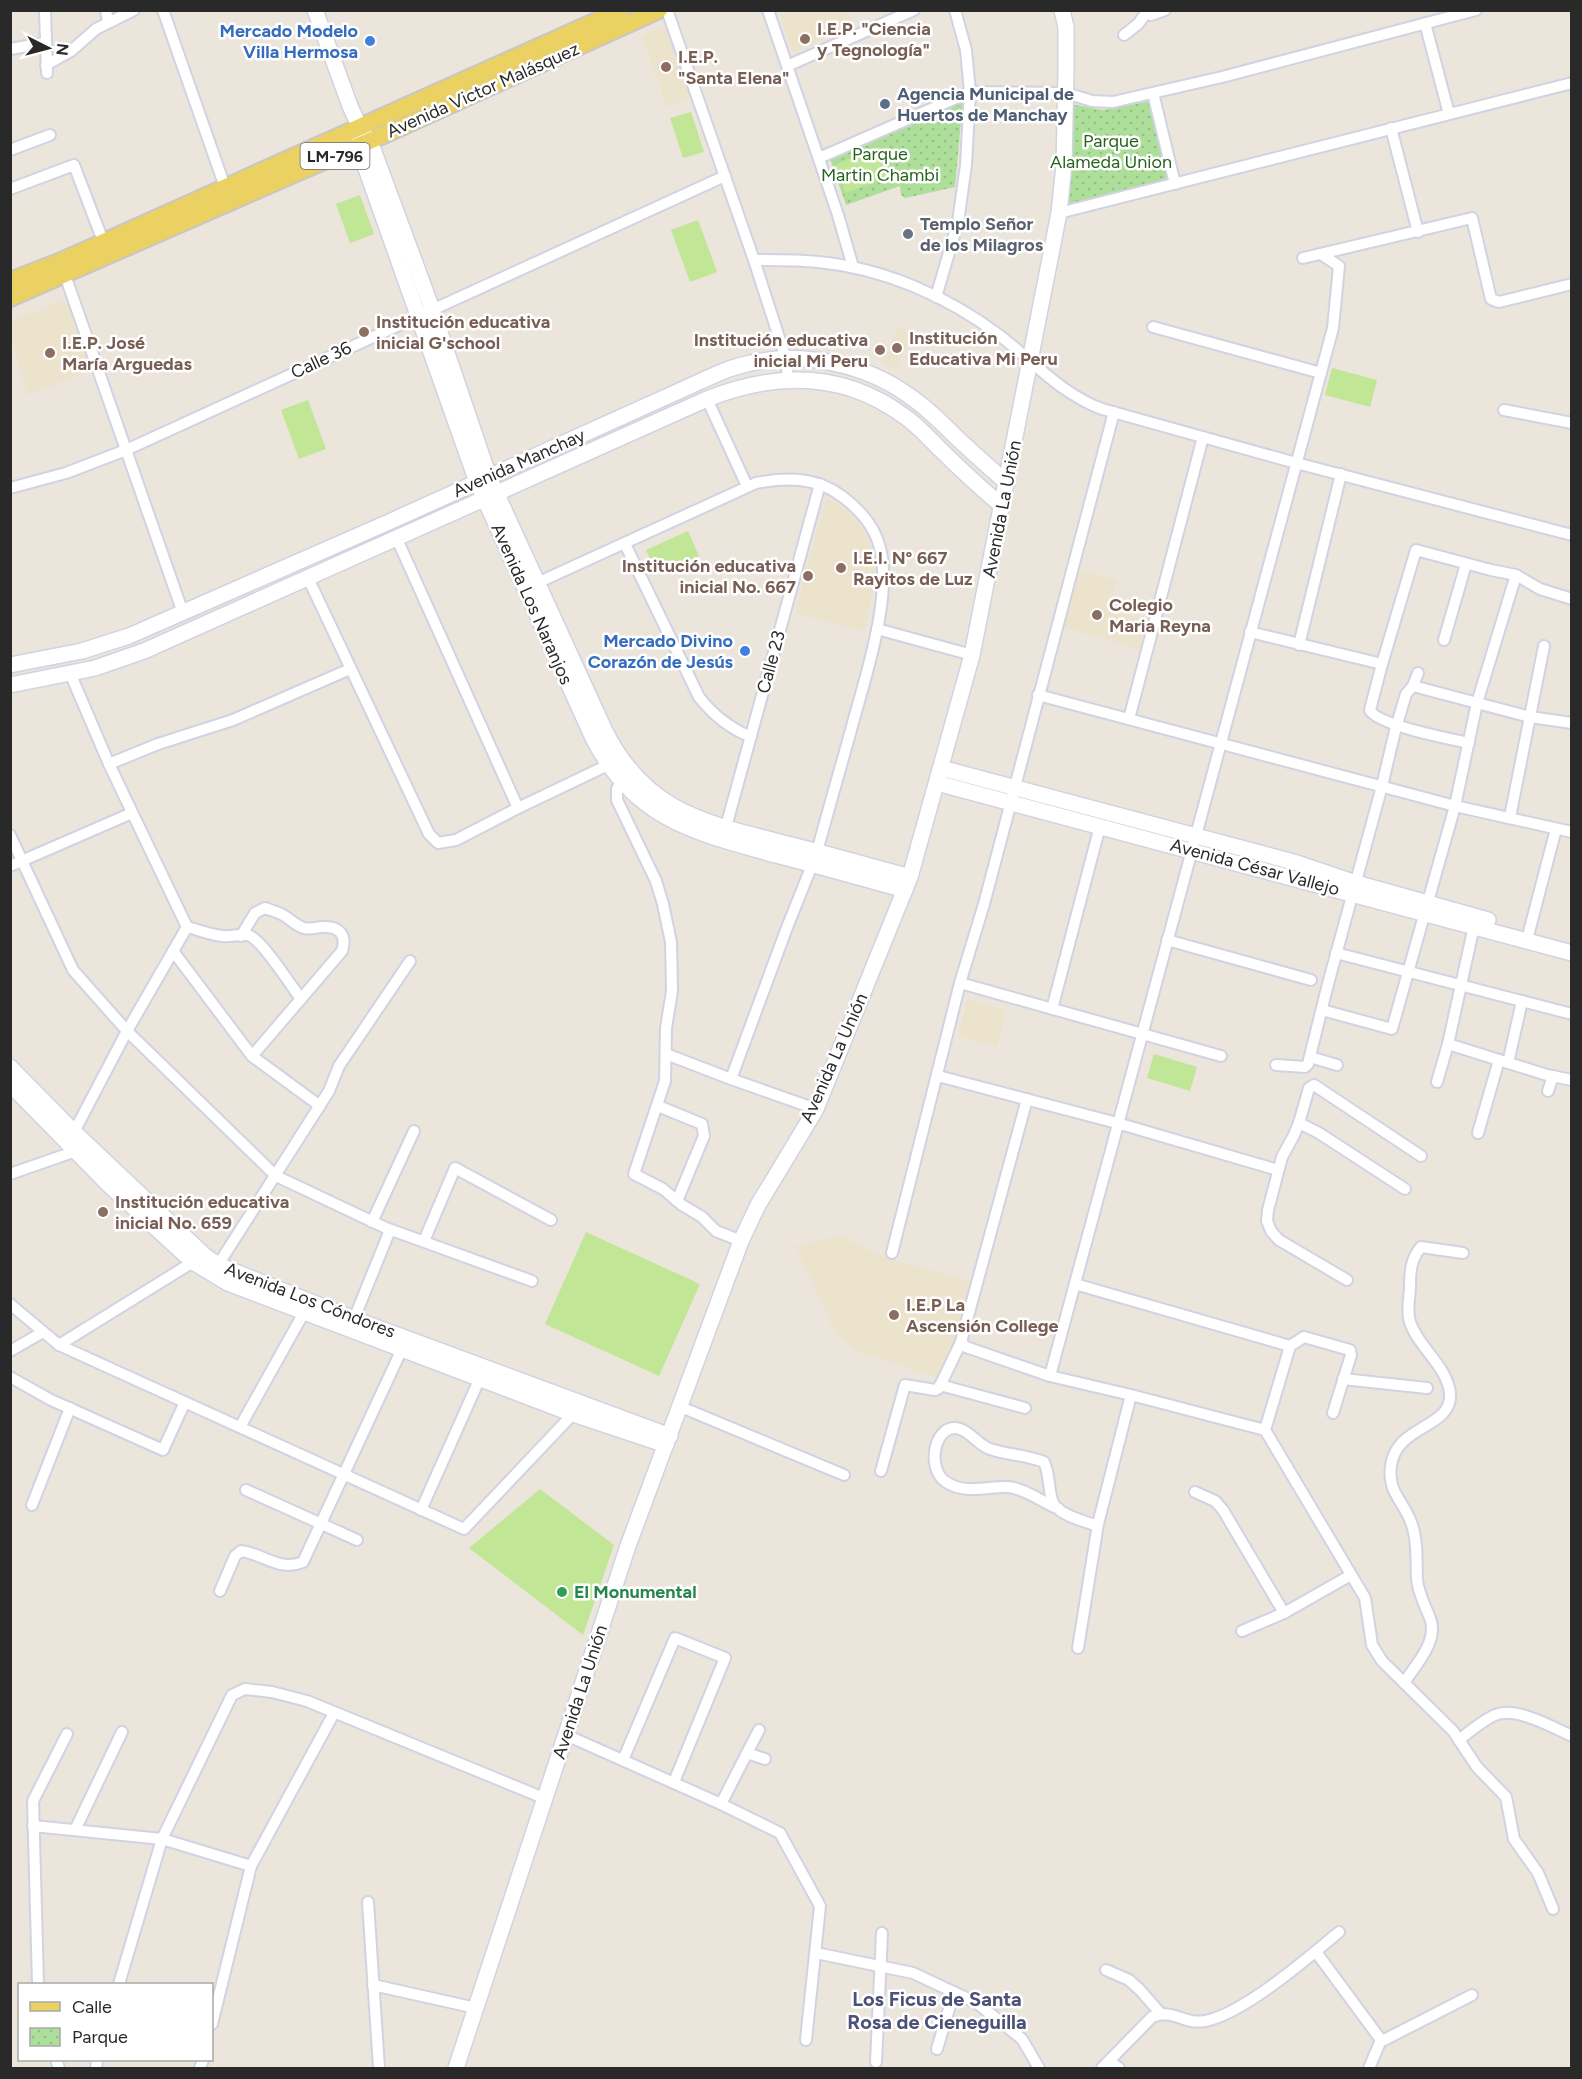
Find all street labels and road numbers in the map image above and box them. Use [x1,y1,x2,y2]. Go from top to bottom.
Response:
street label: Avenida Victor Malásquez [383,37,583,142]
road number: LM-796 [300,143,370,169]
street label: Calle 36 [287,336,355,384]
street label: Avenida Manchay [450,424,589,502]
street label: Avenida La Unión [978,438,1026,580]
street label: Avenida Los Naranjos [487,520,577,688]
street label: Calle 23 [752,628,790,696]
street label: Avenida César Vallejo [1168,834,1342,900]
street label: Avenida La Unión [796,990,872,1126]
street label: Avenida Los Cóndores [222,1257,398,1343]
street label: Avenida La Unión [548,1622,612,1762]

